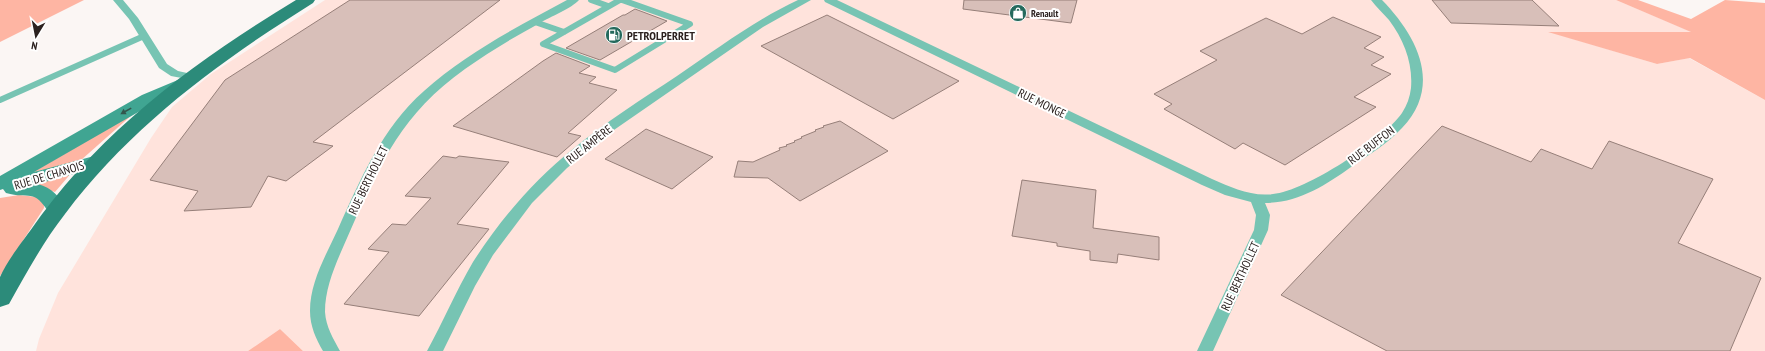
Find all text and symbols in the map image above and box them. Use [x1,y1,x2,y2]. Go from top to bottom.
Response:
shop icon: Renault [1008,3,1028,23]
place label: Renault [1031,7,1058,20]
north arrow [16,16,56,56]
fuel station icon: PETROLPERRET [604,25,624,45]
place label: PETROLPERRET [627,28,695,43]
text: N [30,38,38,53]
street label: RUE MONGE [1016,85,1068,121]
one-way arrow [120,108,132,115]
street label: RUE AMPÈRE [563,121,615,167]
street label: RUE BUFFON [1345,123,1397,167]
street label: RUE BERTHOLLET [345,143,391,217]
street label: RUE DE CHANOIS [12,157,86,193]
street label: RUE BERTHOLLET [1217,238,1263,313]

